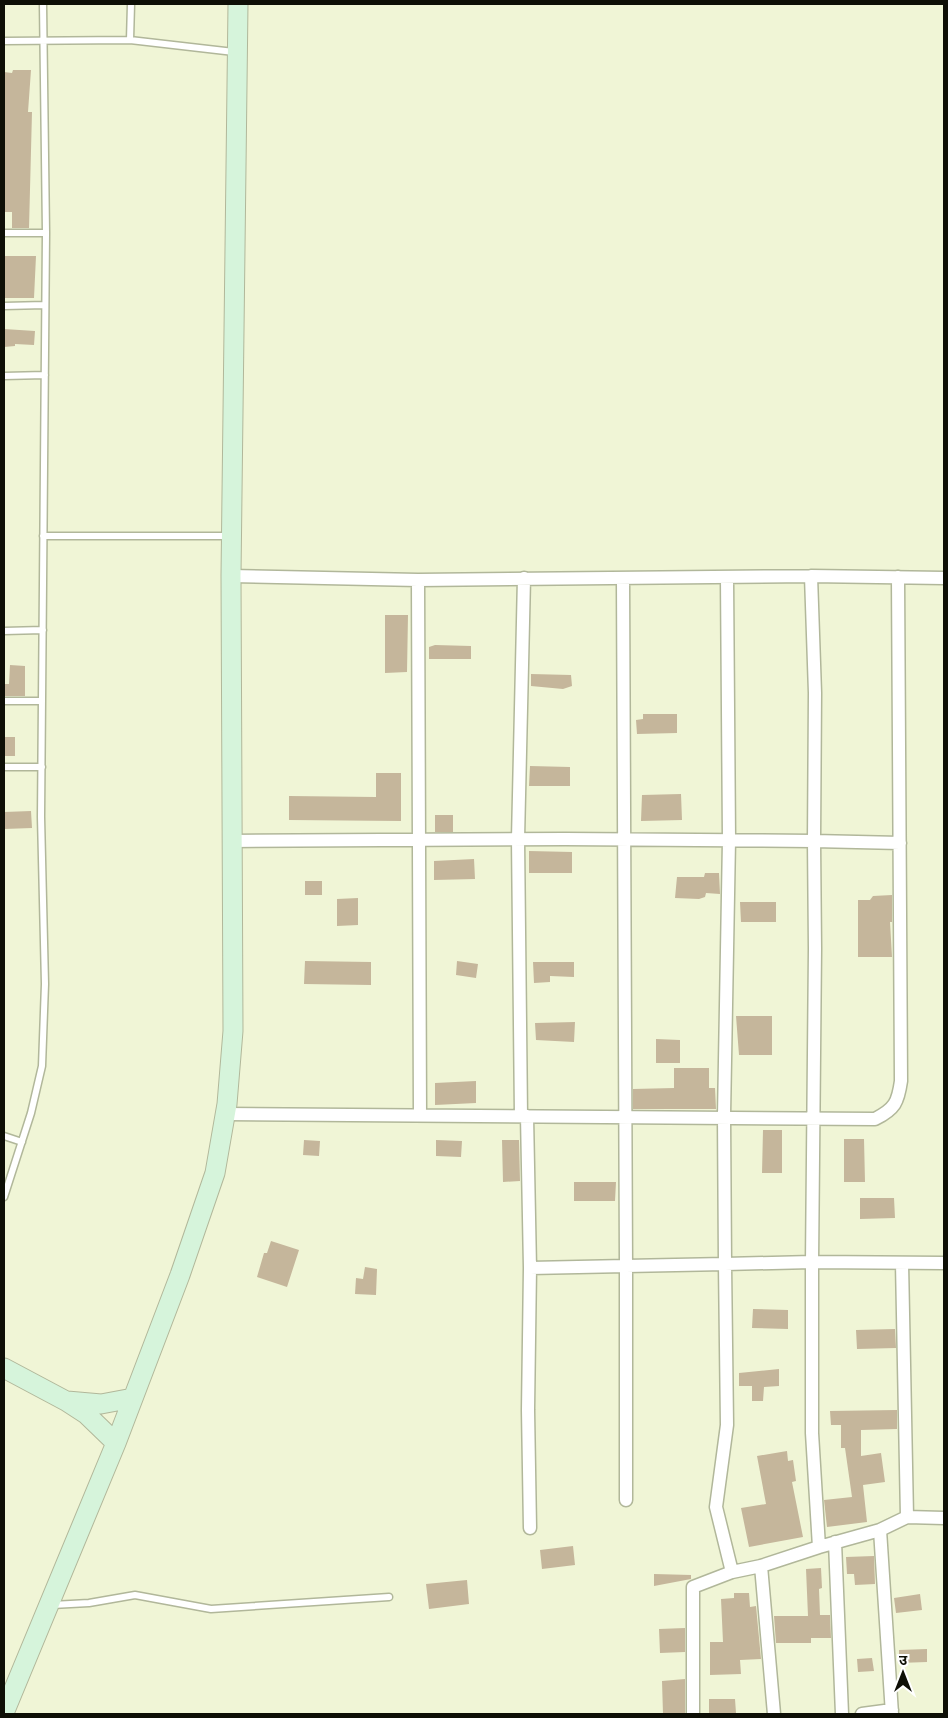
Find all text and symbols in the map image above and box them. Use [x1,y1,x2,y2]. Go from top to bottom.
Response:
north arrow [878,1648,928,1698]
text: उ [899,1651,908,1669]

